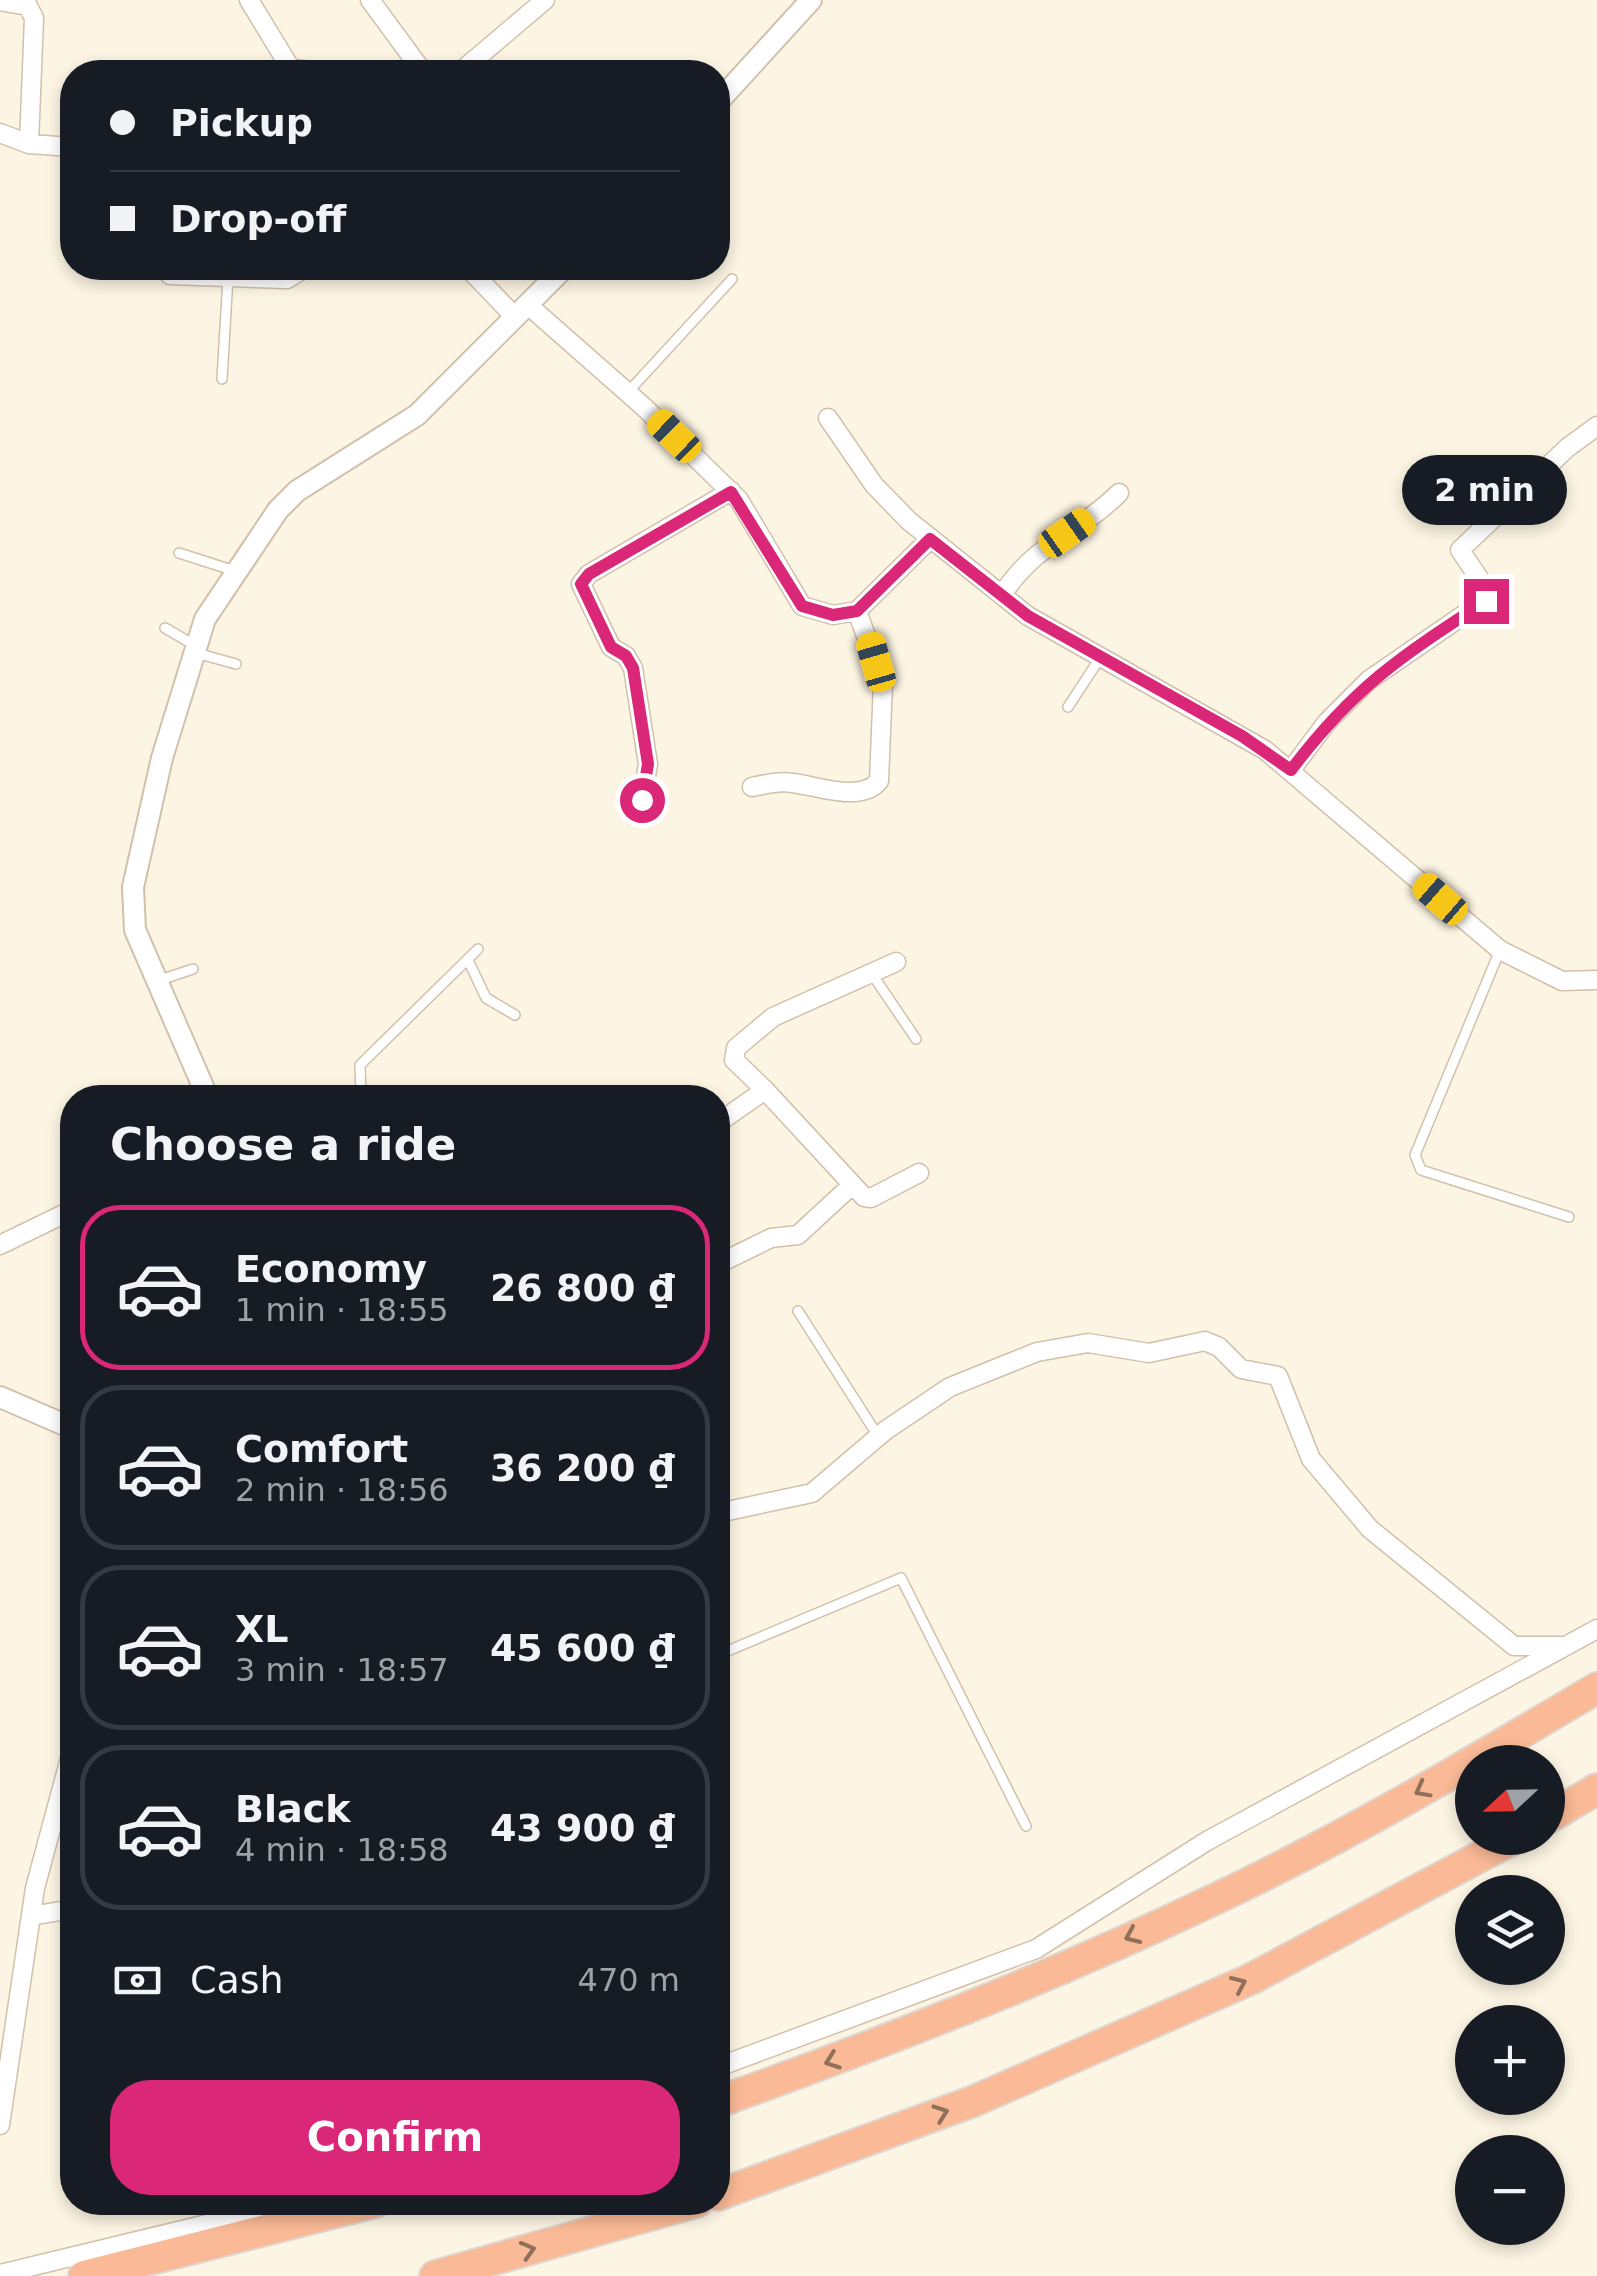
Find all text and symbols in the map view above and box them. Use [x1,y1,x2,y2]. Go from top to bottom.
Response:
text: Pickup [170,101,313,145]
text: Drop-off [170,197,346,241]
car [642,404,706,468]
callout: 2 min [1404,456,1568,526]
text: 2 min [1434,471,1535,509]
car [1034,504,1100,562]
route end [1464,579,1509,624]
car [853,629,899,695]
route start [620,778,665,823]
car [1408,868,1472,930]
text: Choose a ride [110,1118,456,1171]
icon: car [115,1243,205,1333]
text: Economy [235,1247,427,1291]
text: 26 800 ₫ [490,1266,675,1310]
text: 1 min · 18:55 [235,1291,449,1329]
icon: car [115,1423,205,1513]
text: Comfort [235,1427,408,1471]
text: 36 200 ₫ [490,1446,675,1490]
text: 2 min · 18:56 [235,1471,449,1509]
icon: car [115,1603,205,1693]
text: XL [235,1607,289,1651]
text: 45 600 ₫ [490,1626,675,1670]
text: 3 min · 18:57 [235,1651,449,1689]
north arrow [1455,1745,1565,1855]
map controls [1455,1745,1565,2245]
one-way arrow [1414,1778,1432,1797]
icon: car [115,1783,205,1873]
text: Black [235,1787,350,1831]
text: 43 900 ₫ [490,1806,675,1850]
text: 4 min · 18:58 [235,1831,449,1869]
button: layers [1455,1875,1565,1985]
one-way arrow [1124,1924,1142,1944]
icon: cash [110,1953,165,2008]
text: Cash [190,1958,284,2002]
text: 470 m [578,1961,680,1999]
one-way arrow [1228,1976,1246,1996]
button: + [1455,2005,1565,2115]
one-way arrow [824,2049,841,2070]
button: Confirm [110,2080,680,2195]
one-way arrow [931,2105,948,2125]
button: − [1455,2135,1565,2245]
one-way arrow [519,2241,536,2262]

